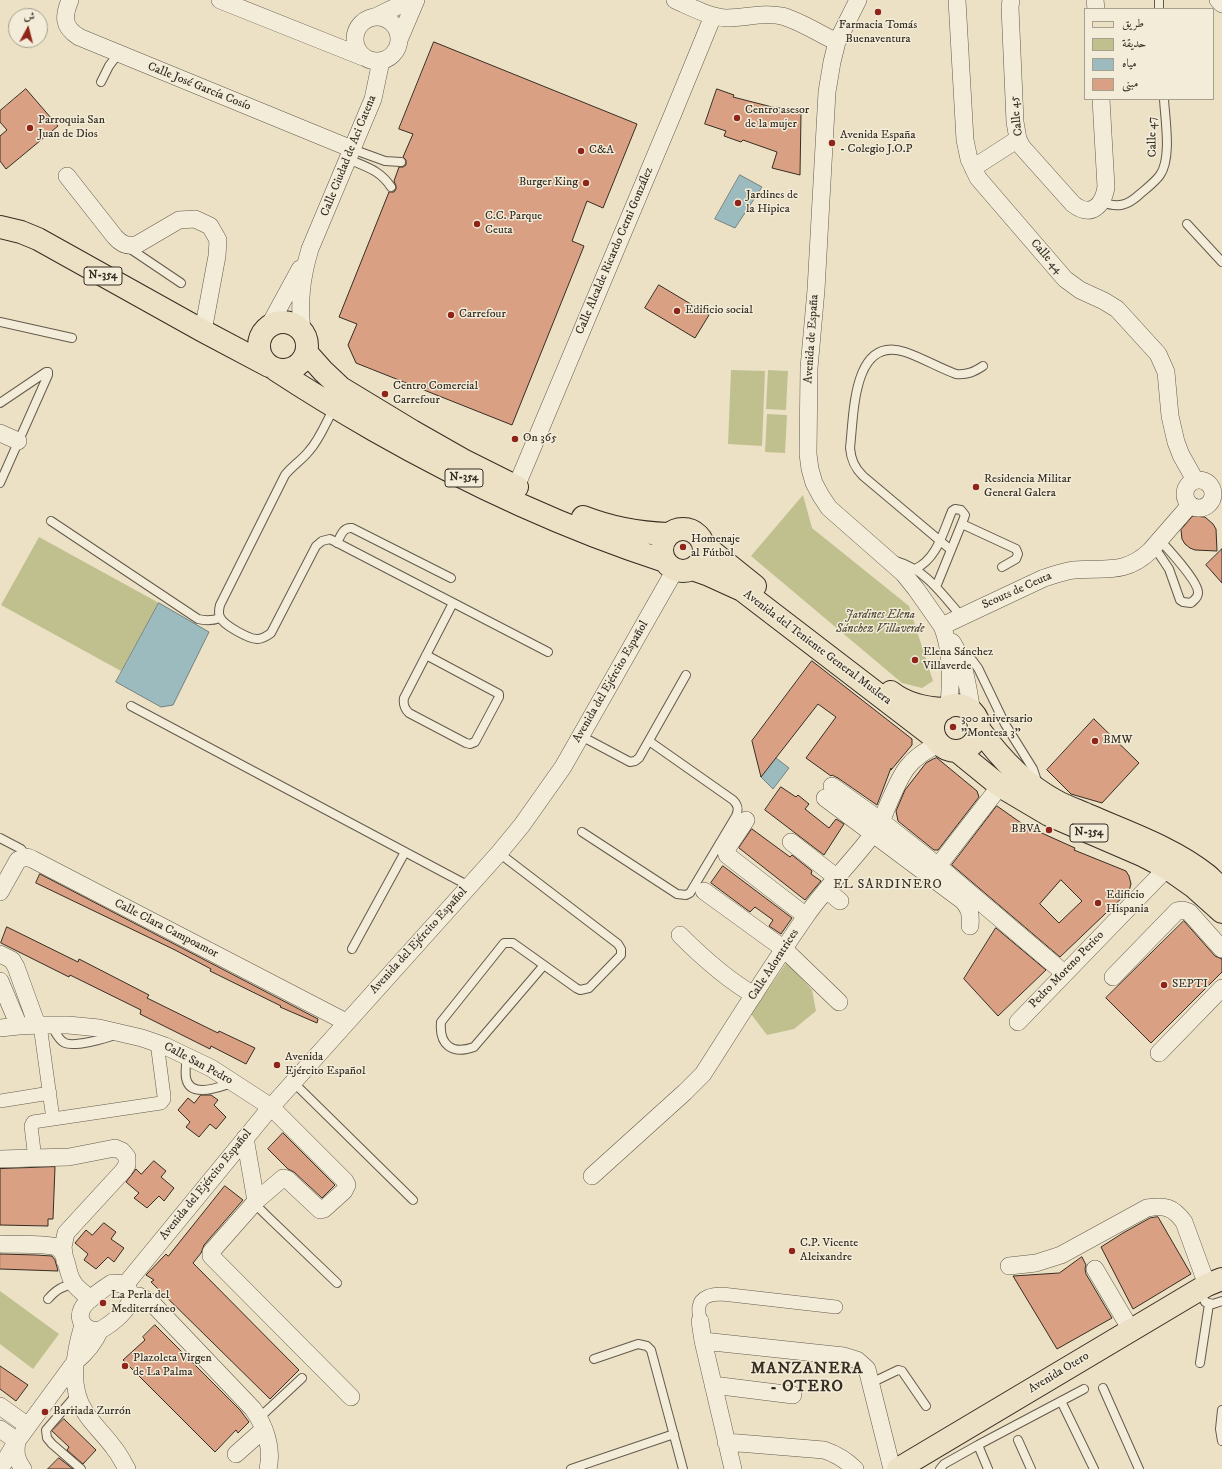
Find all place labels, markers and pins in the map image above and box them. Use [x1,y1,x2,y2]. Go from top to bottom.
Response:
marker: Farmacia Tomás Buenaventura [873,7,883,17]
place label: Farmacia Tomás Buenaventura [839,19,917,47]
place label: Centro asesor de la mujer [745,104,809,132]
marker: Centro asesor de la mujer [732,113,742,123]
place label: Parroquia San Juan de Dios [38,114,105,142]
marker: Parroquia San Juan de Dios [25,123,35,133]
place label: Avenida España - Colegio J.O.P [840,129,916,157]
marker: Avenida España - Colegio J.O.P [827,138,837,148]
place label: C&A [589,144,614,158]
marker: C&A [576,146,586,156]
place label: Burger King [519,176,578,190]
marker: Burger King [581,178,591,188]
place label: Jardines de la Hipica [746,189,798,217]
marker: Jardines de la Hipica [733,198,743,208]
place label: C.C. Parque Ceuta [485,210,542,238]
marker: C.C. Parque Ceuta [472,219,482,229]
place label: Edificio social [685,304,753,318]
marker: Edificio social [672,306,682,316]
place label: Carrefour [459,308,506,322]
marker: Carrefour [446,310,456,320]
place label: Centro Comercial Carrefour [393,380,478,408]
marker: Centro Comercial Carrefour [380,389,390,399]
place label: On 365 [523,432,557,446]
marker: On 365 [510,434,520,444]
place label: Residencia Militar General Galera [984,473,1071,501]
marker: Residencia Militar General Galera [971,482,981,492]
place label: Homenaje al Fútbol [691,533,740,561]
marker: Homenaje al Fútbol [678,542,688,552]
place label: Elena Sánchez Villaverde [923,646,993,674]
marker: Elena Sánchez Villaverde [910,655,920,665]
place label: 300 aniversario "Montesa 3" [961,713,1033,741]
marker: 300 aniversario "Montesa 3" [948,722,958,732]
place label: BMW [1103,734,1133,748]
marker: BMW [1090,736,1100,746]
place label: BBVA [1011,823,1041,837]
marker: BBVA [1044,825,1054,835]
place label: Edificio Hispania [1106,889,1149,917]
marker: Edificio Hispania [1093,898,1103,908]
place label: SEPTI [1172,978,1208,992]
marker: SEPTI [1159,980,1169,990]
place label: Avenida Ejército Español [285,1051,365,1079]
marker: Avenida Ejército Español [272,1060,282,1070]
place label: C.P. Vicente Aleixandre [800,1237,858,1265]
marker: C.P. Vicente Aleixandre [787,1246,797,1256]
place label: La Perla del Mediterráneo [111,1289,176,1317]
marker: La Perla del Mediterráneo [98,1298,108,1308]
place label: Plazoleta Virgen de La Palma [133,1352,212,1380]
marker: Plazoleta Virgen de La Palma [120,1361,130,1371]
place label: Barriada Zurrón [53,1405,131,1419]
marker: Barriada Zurrón [40,1407,50,1417]

